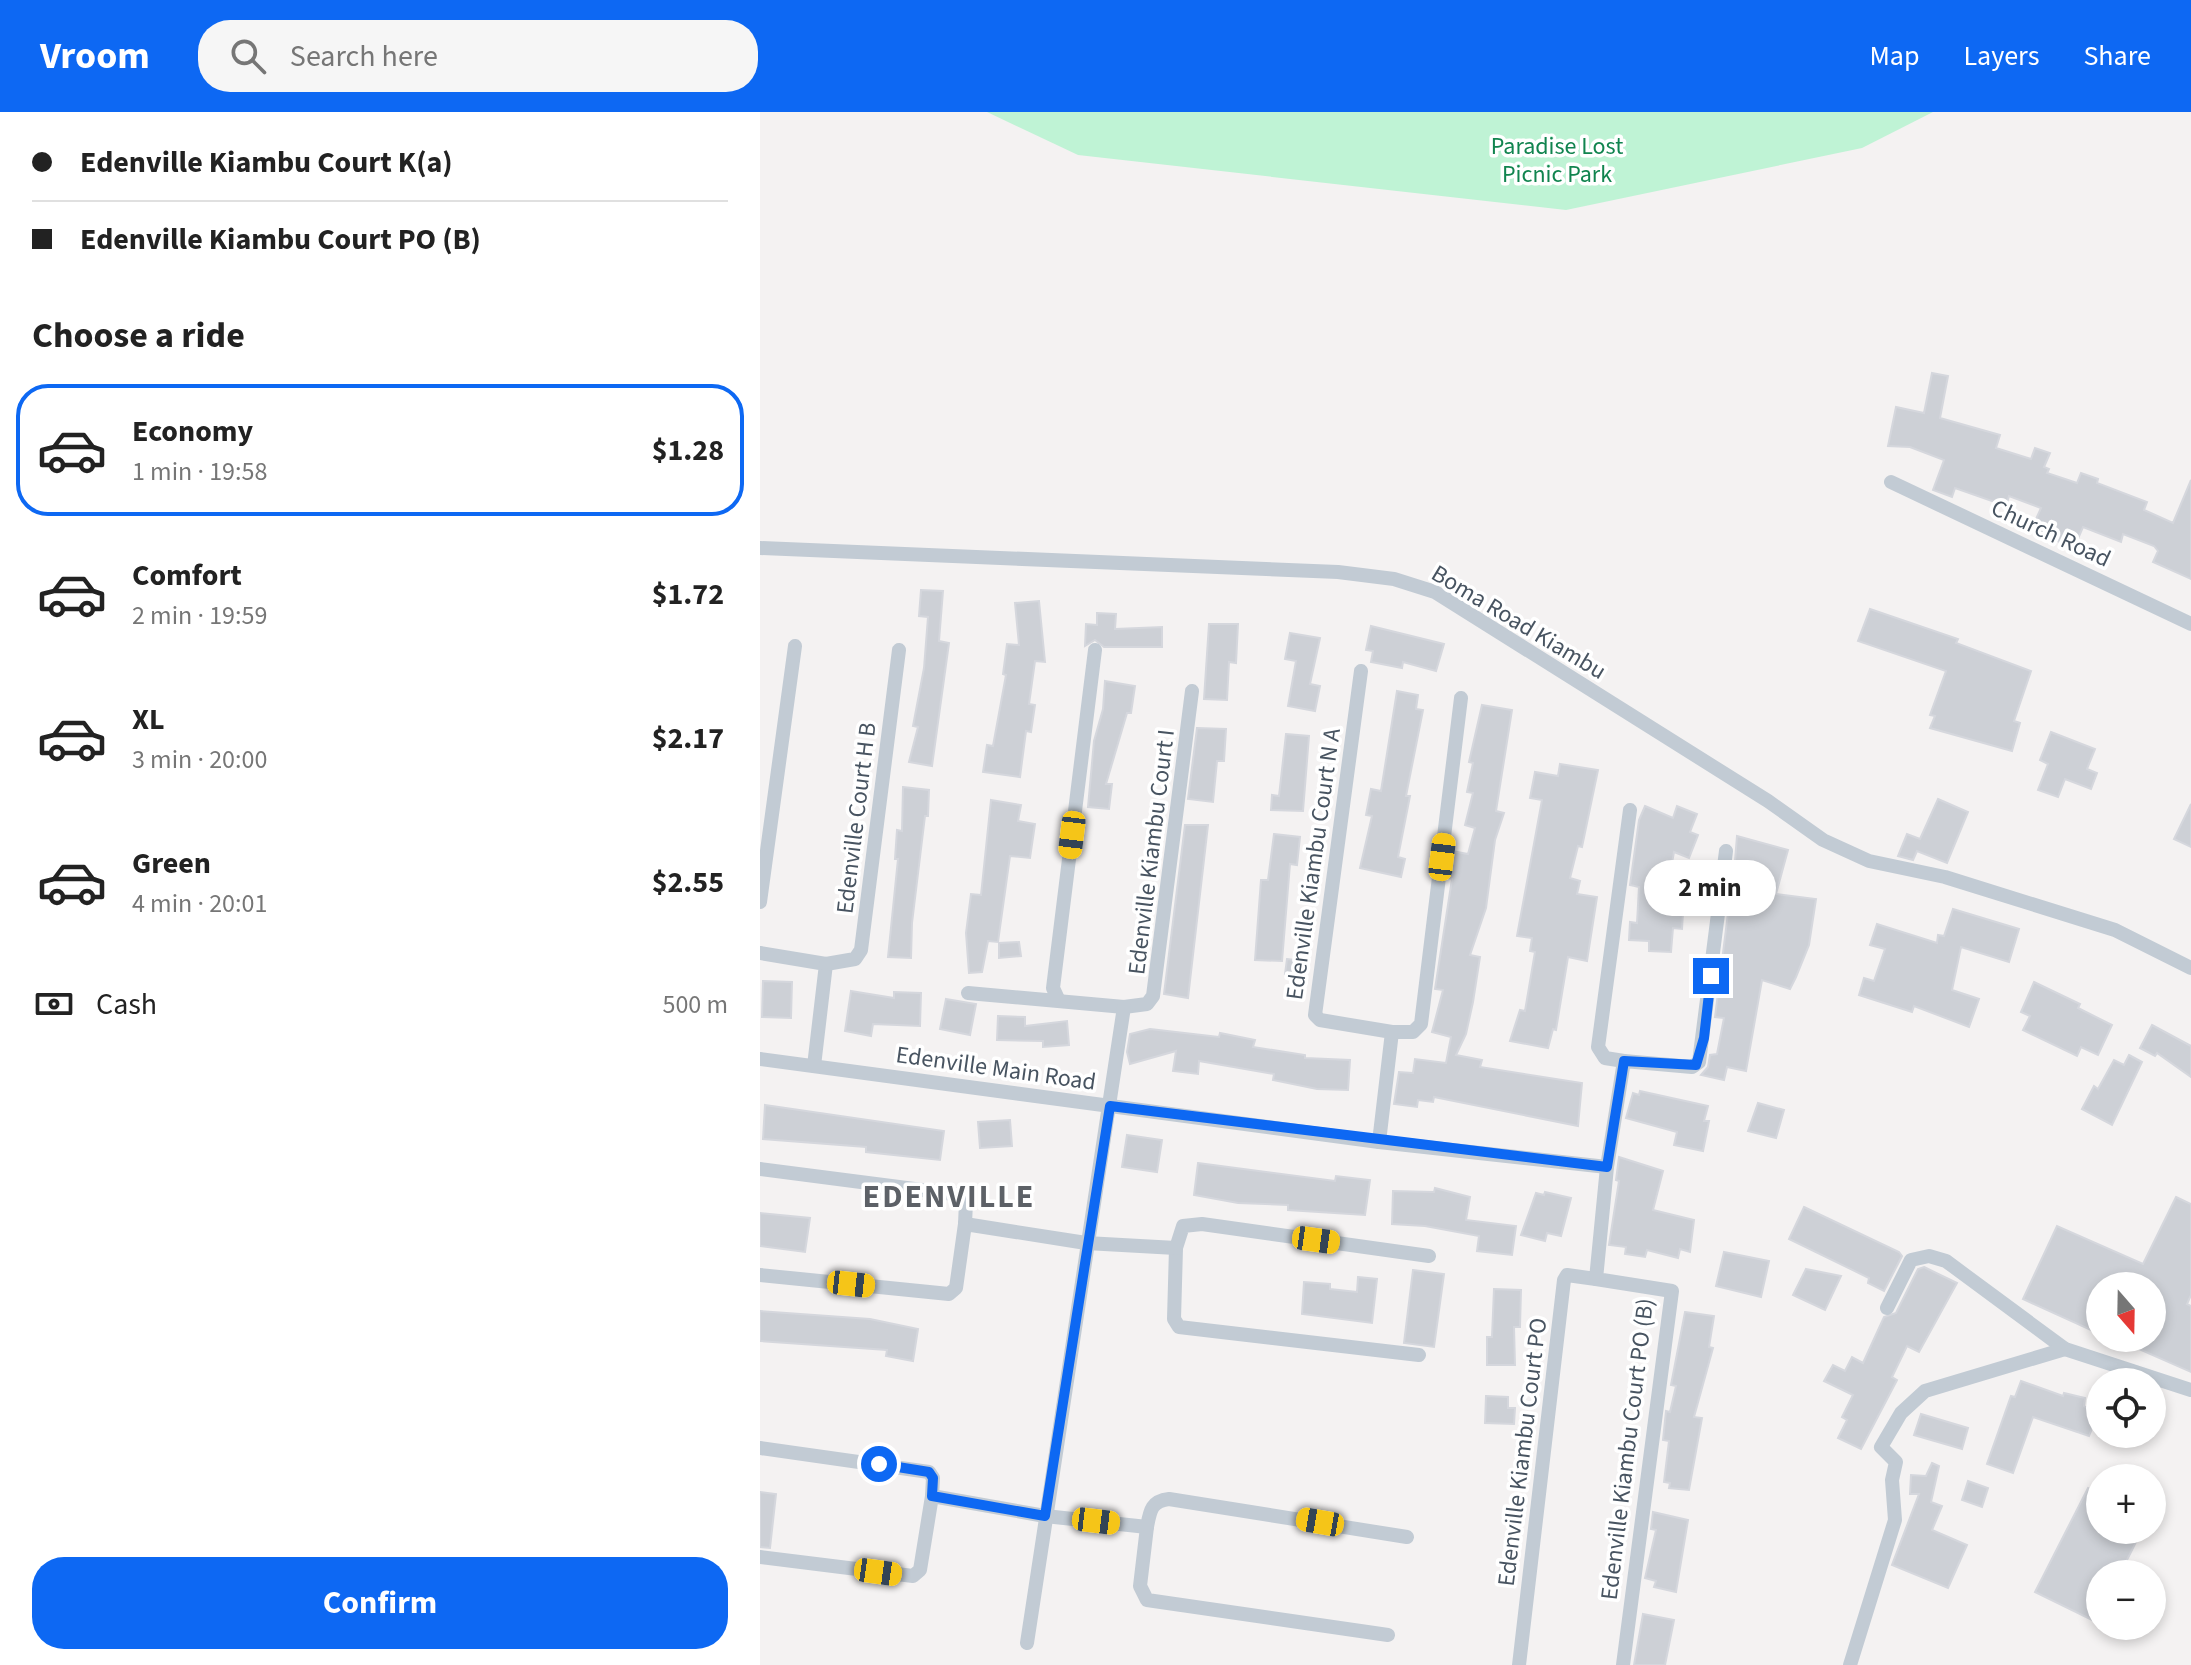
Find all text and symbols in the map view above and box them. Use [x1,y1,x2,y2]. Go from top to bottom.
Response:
search box [198,20,758,92]
text: Vroom [40,29,150,83]
icon: search [226,34,270,78]
text: Search here [290,35,438,78]
text: Map [1869,36,1919,76]
text: Layers [1963,36,2039,76]
text: Share [2083,36,2151,76]
park label: Paradise Lost Picnic Park [1491,129,1623,192]
text: Edenville Kiambu Court K(a) [80,141,453,184]
text: Edenville Kiambu Court PO (B) [80,218,481,261]
text: Choose a ride [32,310,245,361]
text: Economy [132,410,253,453]
icon: car [36,414,108,486]
text: $1.28 [652,429,724,472]
text: 1 min · 19:58 [132,453,267,490]
street label: Church Road [1985,490,2116,576]
text: Comfort [132,554,242,597]
street label: Boma Road Kiambu [1425,556,1613,689]
icon: car [36,558,108,630]
text: $1.72 [652,573,724,616]
text: 2 min · 19:59 [132,597,267,634]
text: XL [132,698,165,741]
icon: car [36,702,108,774]
text: $2.17 [652,717,724,760]
street label: Edenville Court H B [827,720,886,916]
street label: Edenville Kiambu Court N A [1277,726,1350,1002]
street label: Edenville Kiambu Court I [1119,727,1184,977]
text: 3 min · 20:00 [132,741,267,778]
car [1057,810,1087,860]
car [1427,832,1457,882]
text: Green [132,842,211,885]
icon: car [36,846,108,918]
callout: 2 min [1645,860,1777,916]
text: $2.55 [652,861,724,904]
text: 2 min [1678,869,1742,906]
text: 4 min · 20:01 [132,885,267,922]
route end [1693,958,1729,994]
icon: cash [32,982,76,1026]
text: Cash [96,983,157,1026]
text: 500 m [662,986,728,1023]
street label: Edenville Main Road [894,1037,1098,1100]
district label: EDENVILLE [863,1174,1035,1220]
car [1291,1225,1341,1255]
car [826,1270,876,1298]
north arrow [2086,1272,2166,1352]
map controls [2086,1272,2166,1640]
street label: Edenville Kiambu Court PO (B) [1592,1296,1663,1602]
street label: Edenville Kiambu Court PO [1489,1316,1556,1588]
button: locate [2086,1368,2166,1448]
route start [861,1446,897,1482]
button: + [2086,1464,2166,1544]
car [1071,1506,1121,1536]
car [1294,1506,1346,1538]
button: Confirm [32,1557,728,1649]
car [853,1557,903,1587]
button: − [2086,1560,2166,1640]

